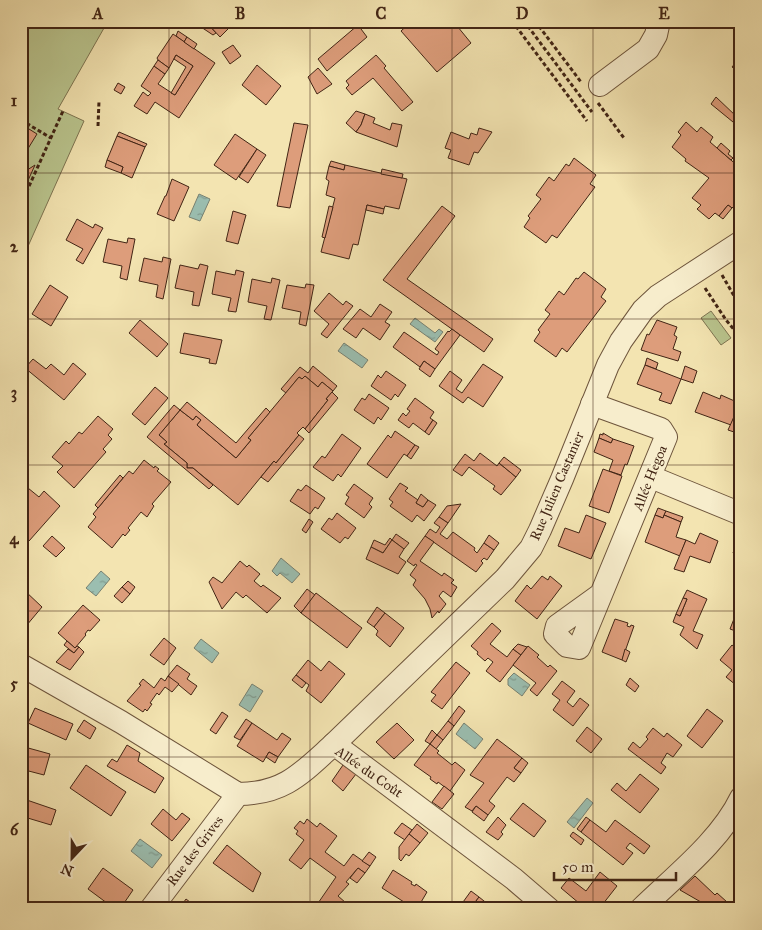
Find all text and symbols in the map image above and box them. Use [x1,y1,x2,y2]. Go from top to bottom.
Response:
text: A [92,4,104,23]
text: B [235,4,245,23]
text: C [376,4,387,23]
text: D [516,4,529,23]
text: E [658,4,670,23]
text: 1 [11,91,18,110]
text: 2 [10,237,19,256]
text: 3 [11,383,17,403]
street label: Rue Julien Castanier [526,428,589,543]
street label: Allée Hegoa [629,443,671,514]
text: 4 [10,529,20,549]
text: 5 [10,674,18,693]
street label: Allée du Coût [331,742,406,801]
street label: Rue des Grives [163,812,227,890]
text: 6 [10,820,19,839]
north arrow [48,832,98,882]
scale bar [554,850,677,882]
text: 50 m [562,858,594,876]
text: N [59,859,76,880]

